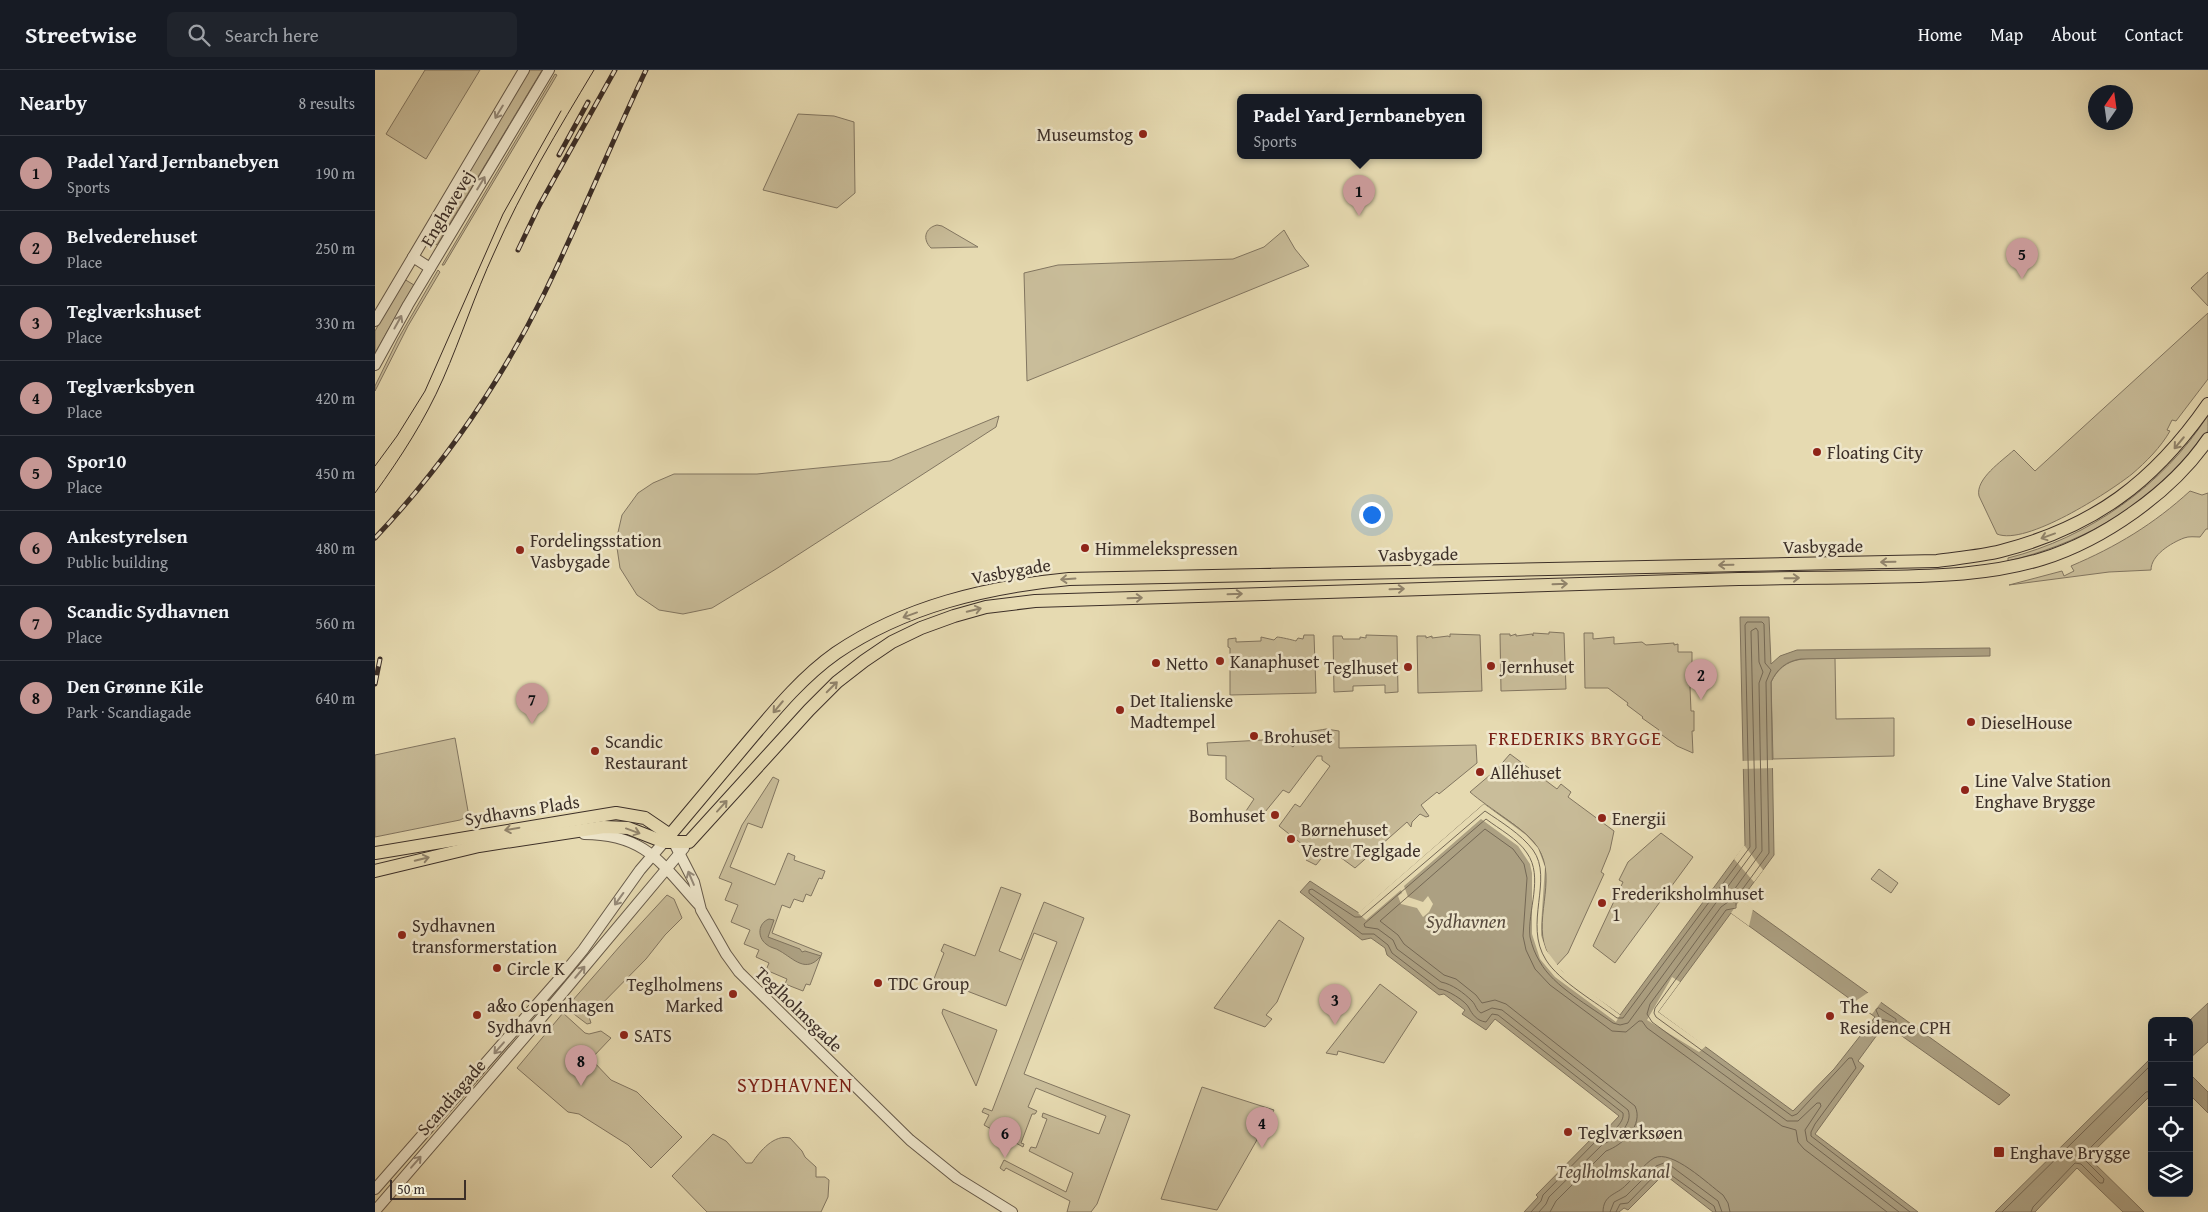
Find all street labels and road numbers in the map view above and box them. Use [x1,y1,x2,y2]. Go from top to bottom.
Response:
street label: Enghavevej [413,164,481,252]
street label: Vasbygade [1783,532,1863,560]
street label: Vasbygade [1378,540,1458,568]
street label: Vasbygade [969,551,1053,591]
street label: Sydhavns Plads [463,788,581,832]
street label: Teglholmsgade [749,960,849,1058]
street label: Scandiagade [410,1053,492,1141]

